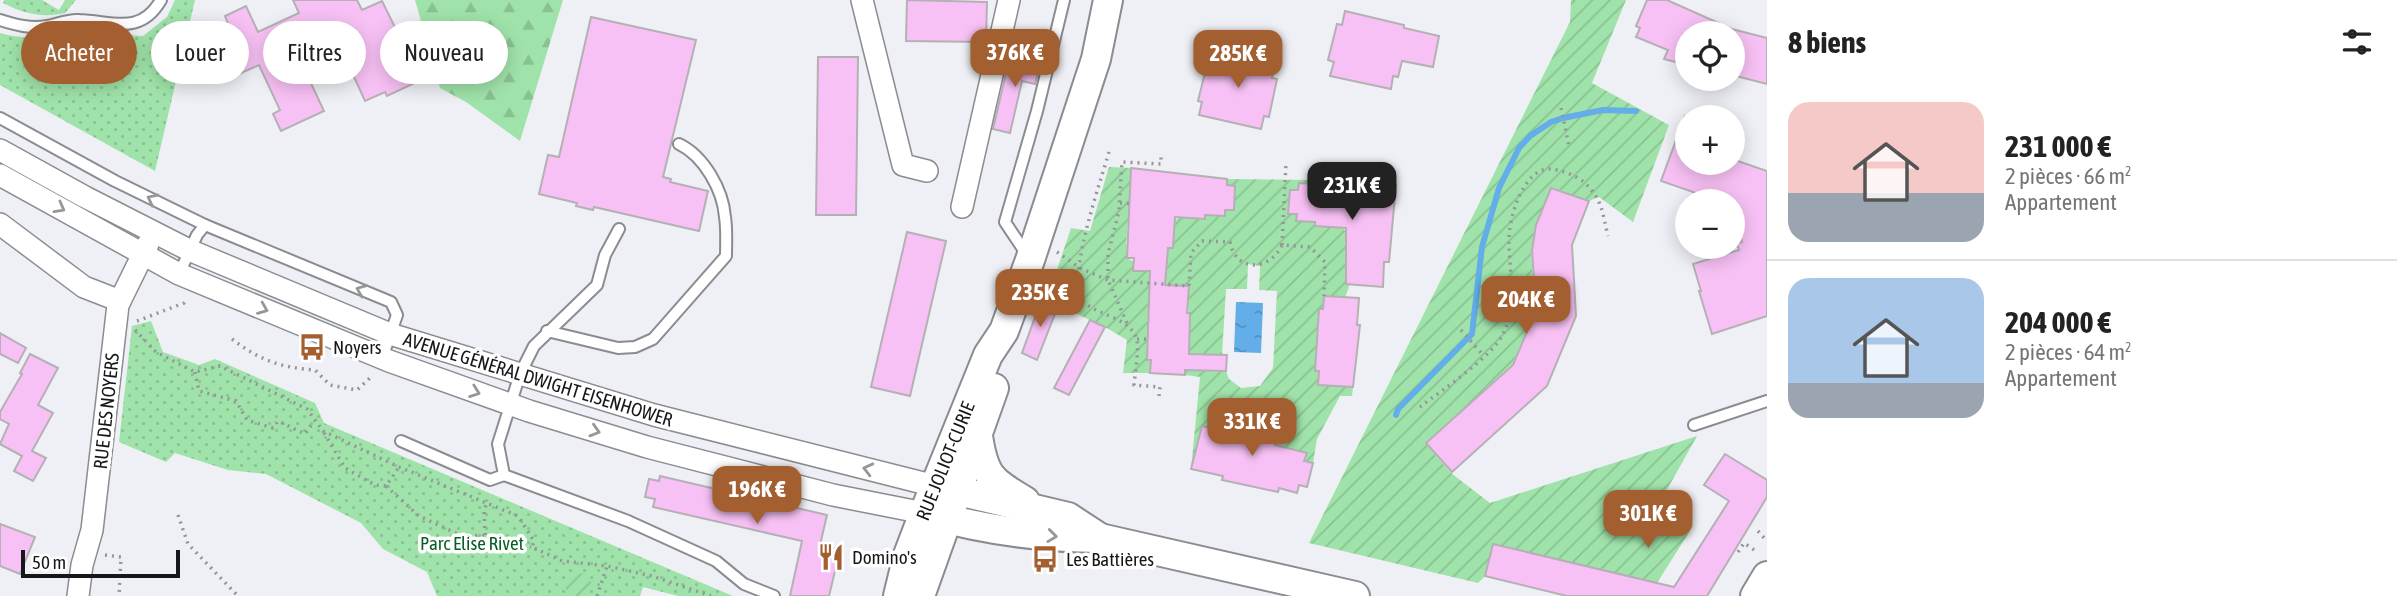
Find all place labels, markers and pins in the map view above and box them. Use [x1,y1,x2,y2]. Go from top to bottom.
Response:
pin: 376K € [958,29,1072,89]
pin: 285K € [1181,31,1295,90]
pin: 231K € [1295,162,1409,222]
pin: 235K € [983,270,1097,329]
pin: 204K € [1469,276,1583,336]
bus stop icon: Noyers [297,332,327,362]
place label: Noyers [333,336,382,358]
pin: 331K € [1195,398,1309,458]
pin: 196K € [700,466,814,526]
pin: 301K € [1591,490,1705,550]
restaurant icon: Domino's [816,542,846,572]
bus stop icon: Les Battières [1030,544,1060,574]
place label: Domino's [852,546,917,568]
place label: Les Battières [1066,548,1154,570]

